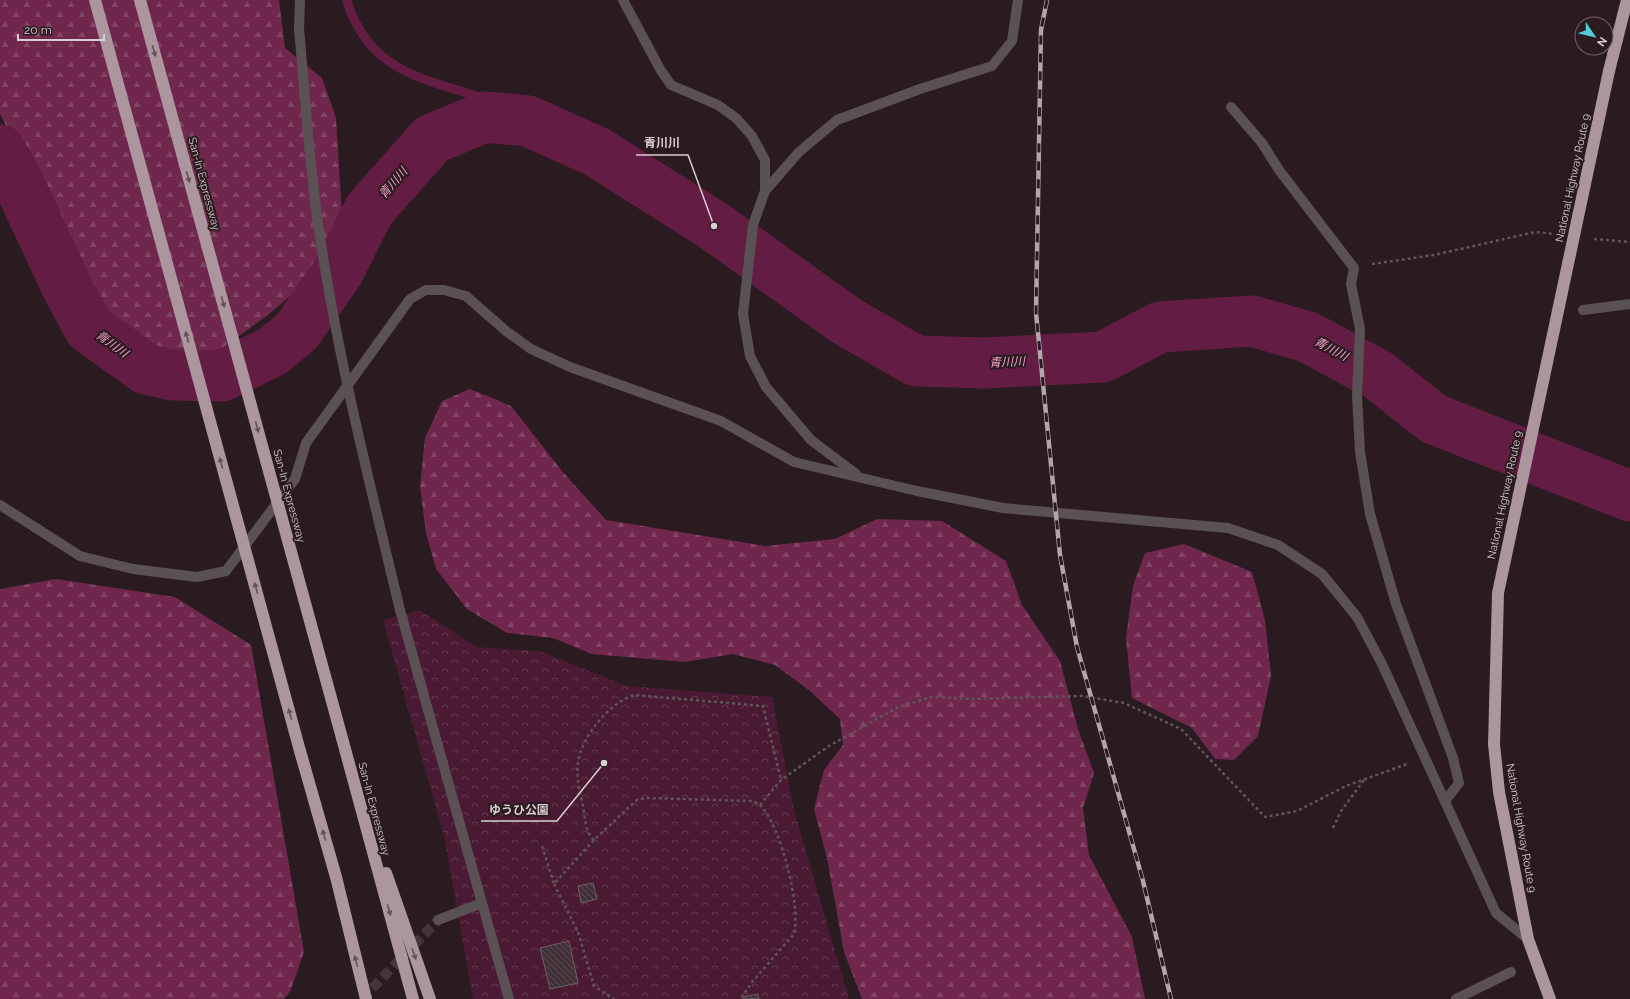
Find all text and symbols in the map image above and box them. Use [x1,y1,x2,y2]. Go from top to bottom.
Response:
scale bar [18,16,104,42]
north arrow [1574,16,1614,56]
text: 20 m [24,23,52,37]
text: N [1594,34,1610,49]
one-way arrow [151,45,157,57]
street label: National Highway Route 9 [1553,113,1593,243]
callout: 青川川 [636,131,688,155]
street label: San-In Expressway [185,136,223,232]
text: 青川川 [644,136,680,150]
water label: 青川川 [376,163,411,201]
one-way arrow [185,171,191,183]
one-way arrow [220,296,226,308]
water label: 青川川 [93,328,132,361]
one-way arrow [184,331,190,343]
water label: 青川川 [1312,334,1352,365]
water label: 青川川 [989,354,1027,370]
one-way arrow [254,422,260,434]
street label: National Highway Route 9 [1485,430,1525,560]
street label: San-In Expressway [270,448,308,544]
one-way arrow [218,457,224,469]
one-way arrow [253,582,259,594]
one-way arrow [287,707,293,719]
street label: San-In Expressway [355,761,393,857]
street label: National Highway Route 9 [1503,762,1539,894]
callout: ゆうひ公園 [481,797,557,821]
text: ゆうひ公園 [489,803,549,817]
one-way arrow [321,829,327,841]
one-way arrow [386,905,392,917]
one-way arrow [412,949,418,961]
one-way arrow [353,955,359,967]

